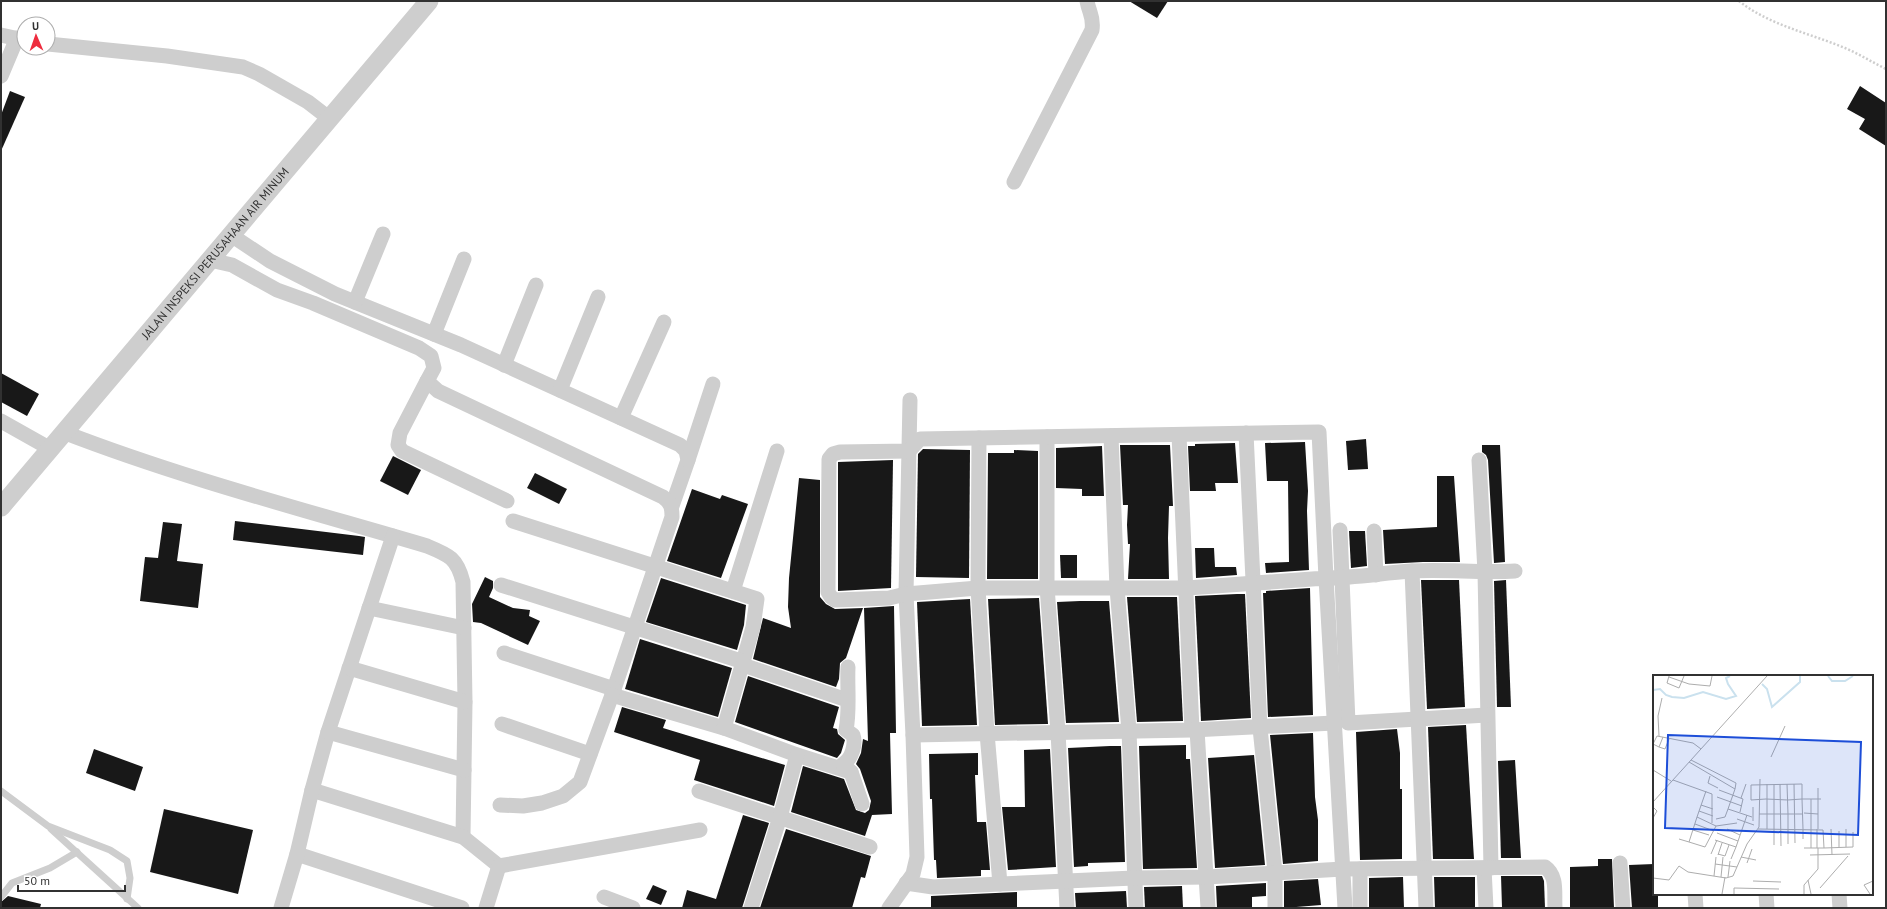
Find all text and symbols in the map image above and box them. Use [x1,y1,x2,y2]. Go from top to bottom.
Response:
north arrow [16,16,56,56]
text: U [32,19,39,33]
street label: JALAN INSPEKSI PERUSAHAAN AIR MINUM [137,164,292,343]
inset map [1653,675,1873,895]
scale bar [18,867,125,893]
text: 50 m [24,873,50,888]

